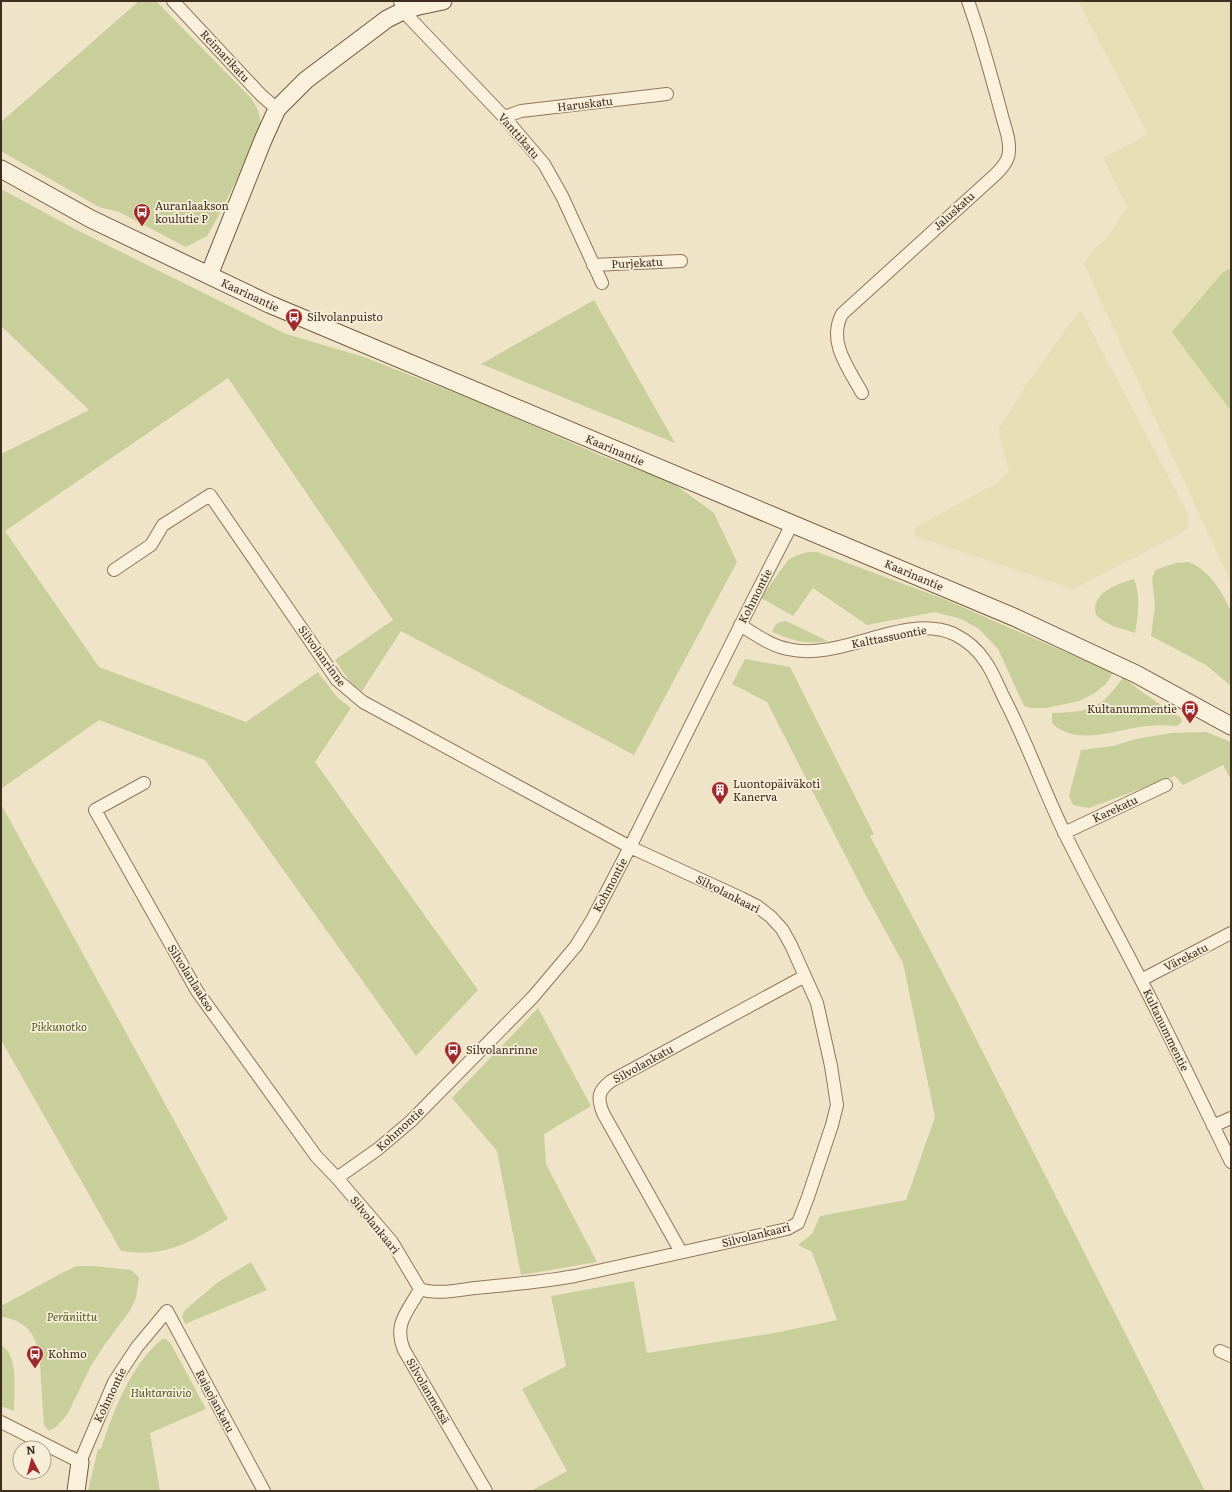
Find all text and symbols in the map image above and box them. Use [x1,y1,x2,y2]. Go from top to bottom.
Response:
street label: Reimarikatu [197,26,254,85]
street label: Haruskatu [556,92,614,114]
street label: Vanttikatu [495,109,544,162]
street label: Jaluskatu [929,187,978,233]
place label: Auranlaakson koulutie P [155,197,229,226]
bus stop icon: Auranlaakson koulutie P [132,202,152,227]
street label: Purjekatu [611,253,663,271]
street label: Kaarinantie [219,274,282,315]
bus stop icon: Silvolanpuisto [284,307,304,332]
place label: Silvolanpuisto [307,308,383,324]
street label: Kaarinantie [583,429,648,469]
street label: Kaarinantie [882,554,947,594]
street label: Kohmontie [734,565,775,626]
street label: Kalttassuontie [850,621,928,651]
street label: Silvolanrinne [295,622,351,689]
bus stop icon: Kultanummentie [1180,699,1200,724]
place label: Kultanummentie [1087,700,1177,716]
place label: Luontopäiväkoti Kanerva [733,775,820,804]
building icon: Luontopäiväkoti Kanerva [710,780,730,805]
street label: Karekatu [1089,791,1140,826]
street label: Kohmontie [588,854,630,914]
street label: Silvolankaari [694,870,764,916]
street label: Värekatu [1161,938,1210,974]
street label: Silvolanlaakso [165,941,219,1014]
street label: Kultanummentie [1140,986,1194,1074]
park label: Pikkunotko [31,1018,87,1034]
bus stop icon: Silvolanrinne [443,1040,463,1065]
street label: Silvolankatu [610,1040,675,1086]
place label: Silvolanrinne [466,1041,538,1057]
street label: Kohmontie [372,1102,427,1154]
street label: Silvolankaari [347,1192,404,1257]
street label: Silvolankaari [720,1218,792,1250]
park label: Peräniittu [47,1308,98,1324]
bus stop icon: Kohmo [25,1344,45,1369]
place label: Kohmo [48,1345,87,1361]
street label: Silvolanmetsä [403,1354,454,1427]
street label: Kohmontie [89,1364,129,1425]
street label: Rajaojankatu [193,1366,239,1435]
park label: Huhtaraivio [130,1384,192,1400]
north arrow [12,1440,52,1480]
text: N [25,1441,36,1457]

